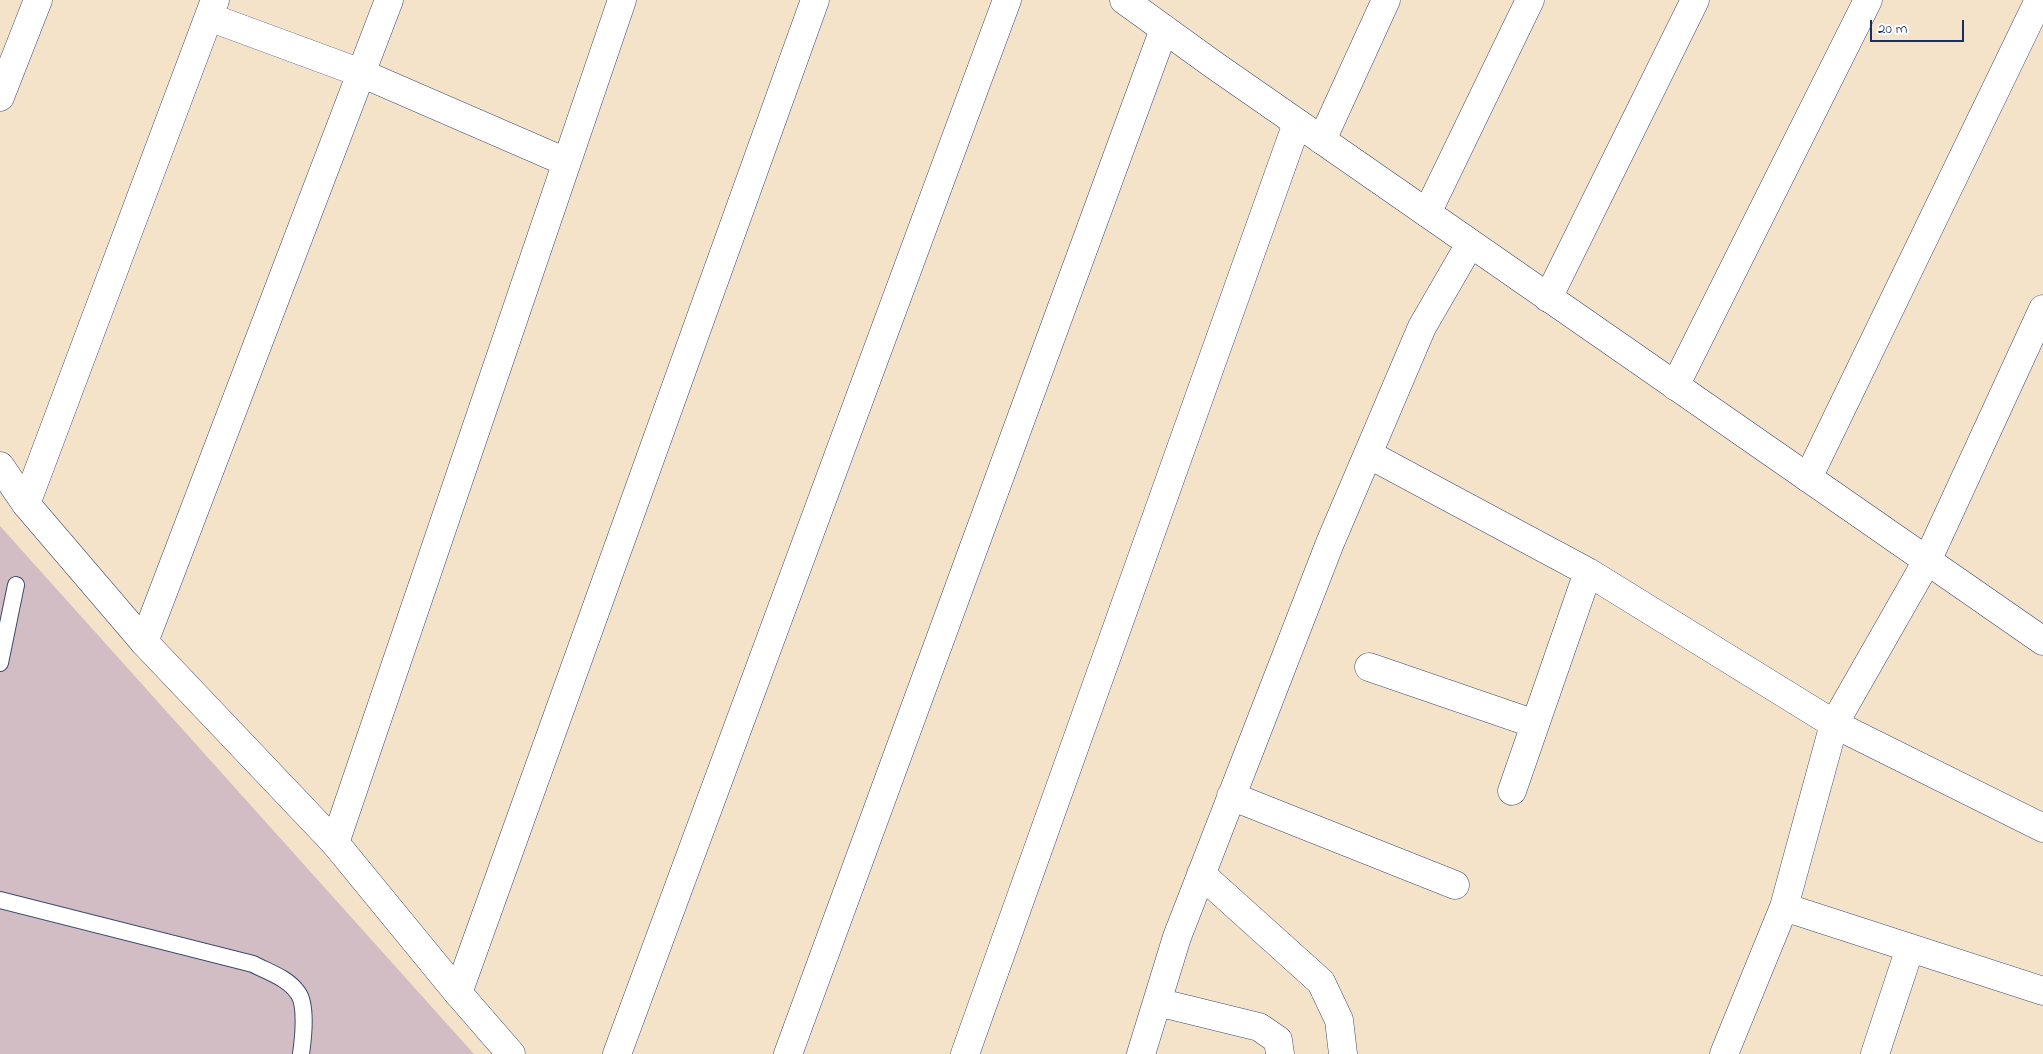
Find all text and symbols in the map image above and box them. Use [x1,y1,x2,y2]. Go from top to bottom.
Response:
scale bar [1873,10,1967,42]
text: 20 m [1878,18,1907,40]

